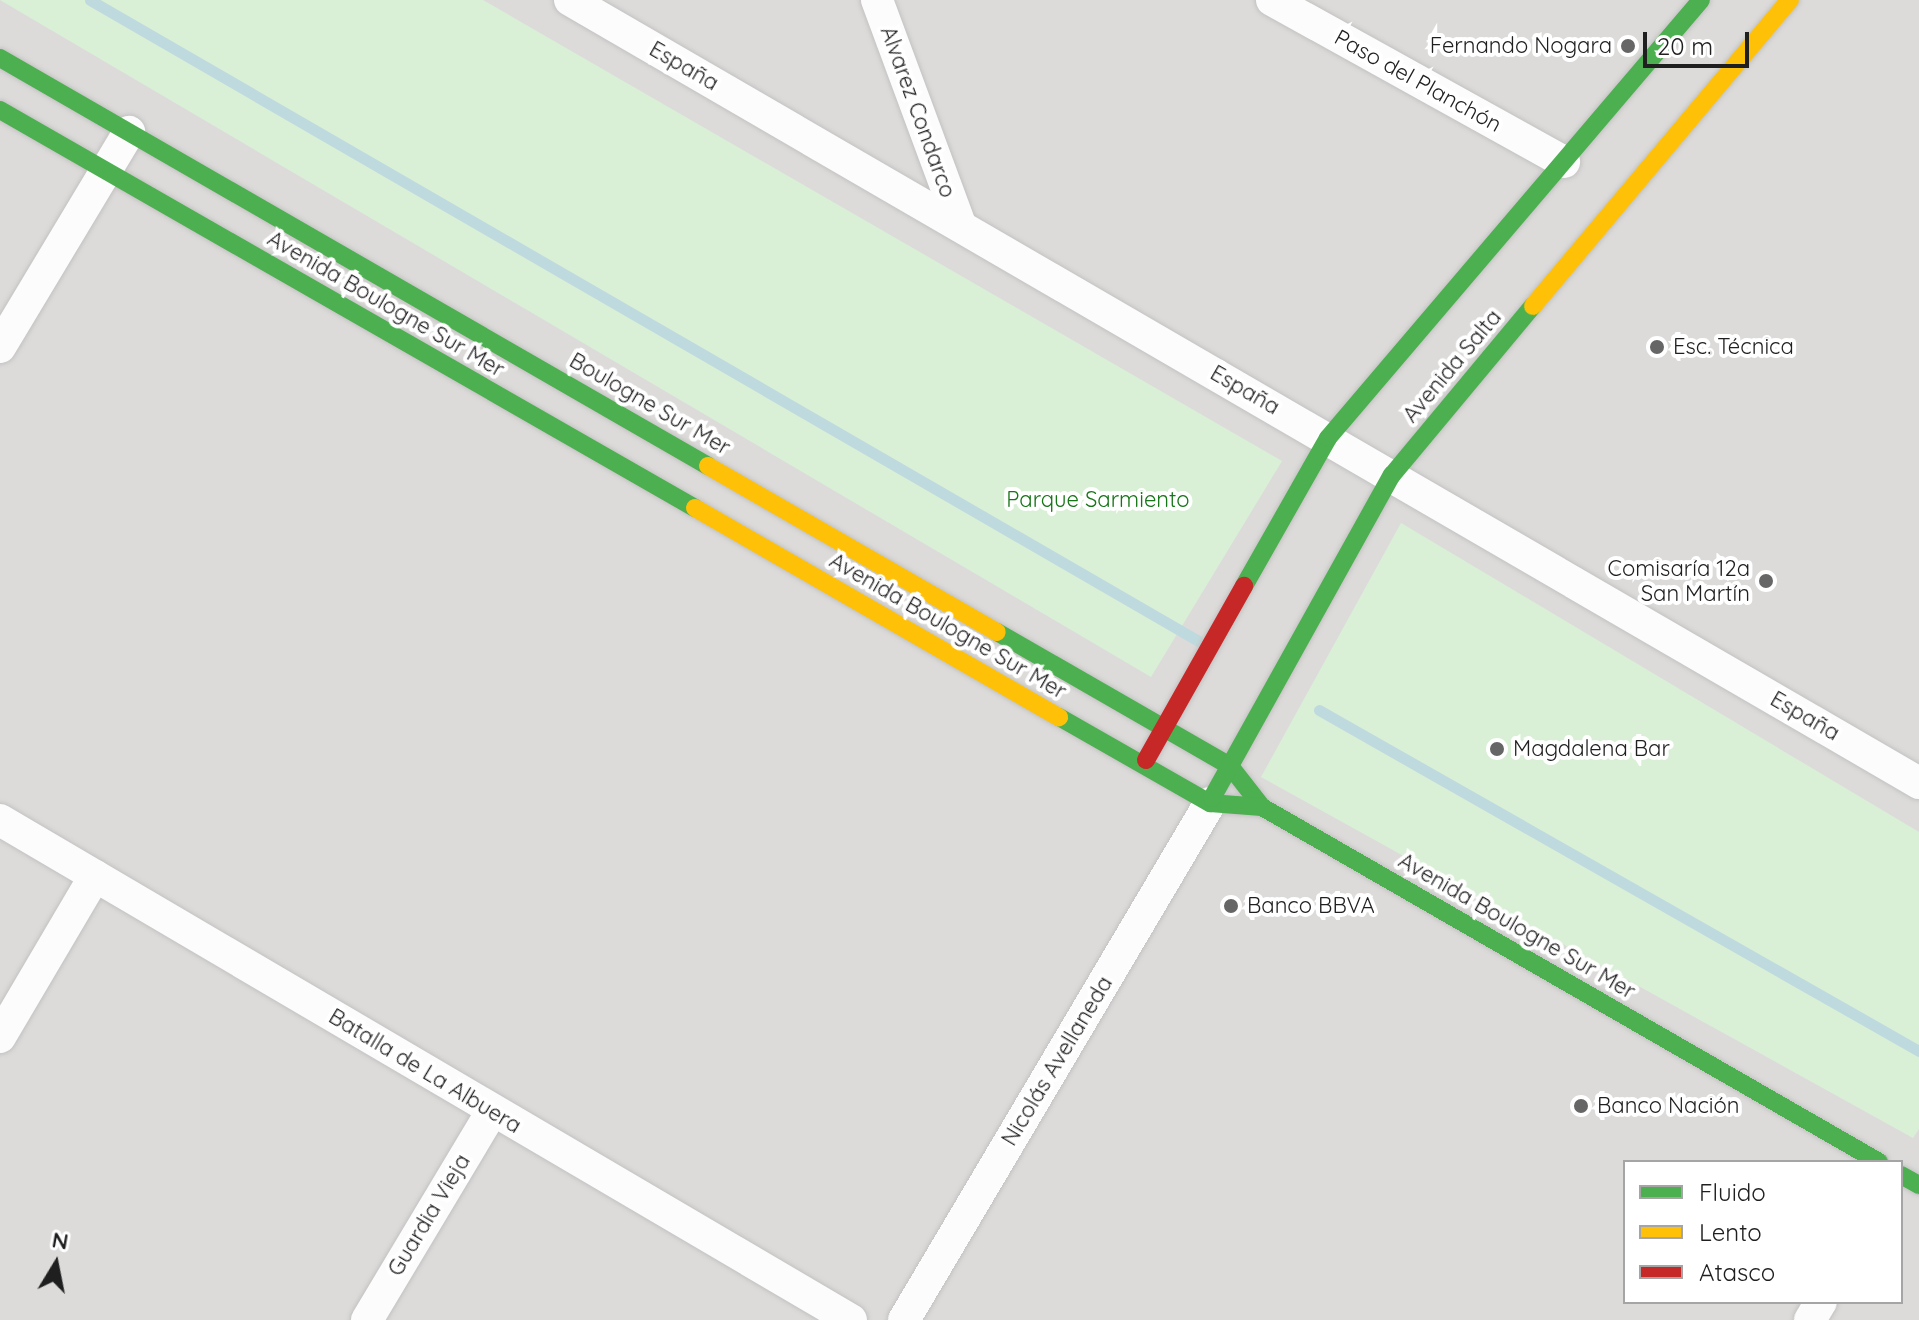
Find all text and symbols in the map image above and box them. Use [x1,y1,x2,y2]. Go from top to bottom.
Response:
scale bar [1647,16,1753,66]
street label: Alvarez Condarco [875,23,961,201]
street label: Paso del Planchón [1330,24,1506,138]
text: 20 m [1657,31,1713,61]
place label: Fernando Nogara [1430,33,1612,59]
street label: España [645,36,723,96]
marker: Fernando Nogara [1619,37,1637,55]
street label: Avenida Boulogne Sur Mer [263,225,509,383]
street label: Avenida Salta [1397,304,1507,428]
place label: Esc. Técnica [1673,334,1794,360]
marker: Esc. Técnica [1648,338,1666,356]
street label: Boulogne Sur Mer [565,347,735,461]
street label: España [1206,360,1284,420]
park label: Parque Sarmiento [1006,487,1190,513]
street label: Avenida Boulogne Sur Mer [825,547,1071,705]
place label: Comisaría 12a San Martín [1608,555,1750,606]
marker: Comisaría 12a San Martín [1757,572,1775,590]
street label: España [1766,686,1844,746]
place label: Magdalena Bar [1513,736,1670,762]
marker: Magdalena Bar [1488,740,1506,758]
street label: Avenida Boulogne Sur Mer [1394,847,1640,1005]
place label: Banco BBVA [1247,893,1375,919]
marker: Banco BBVA [1222,897,1240,915]
street label: Nicolás Avellaneda [996,972,1118,1150]
street label: Batalla de La Albuera [324,1003,526,1139]
place label: Banco Nación [1597,1093,1740,1119]
marker: Banco Nación [1572,1097,1590,1115]
street label: Guardia Vieja [382,1149,476,1281]
legend [1623,1160,1903,1304]
text: Fluido [1699,1177,1766,1207]
text: Lento [1699,1217,1762,1247]
north arrow [16,1224,96,1304]
text: N [50,1225,71,1256]
text: Atasco [1699,1257,1775,1287]

